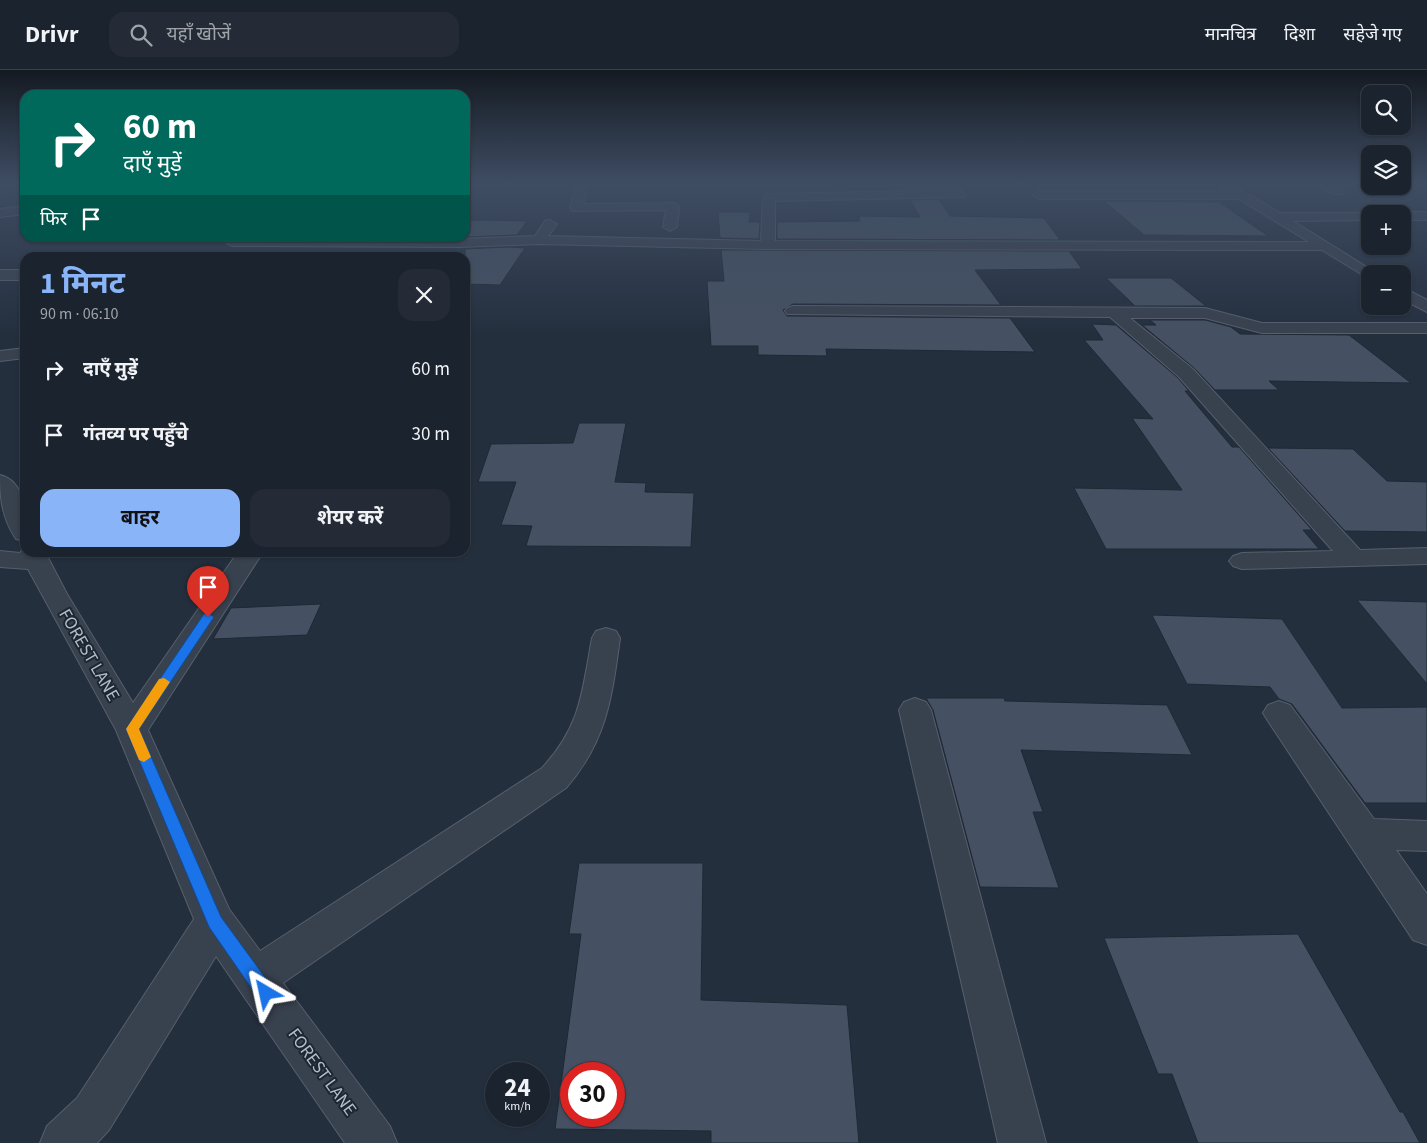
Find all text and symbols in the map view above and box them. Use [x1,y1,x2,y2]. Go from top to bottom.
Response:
search box [109,12,459,57]
text: Drivr [25,17,79,52]
icon: search [127,21,155,49]
text: यहाँ खोजें [167,21,231,48]
text: मानचित्र [1205,22,1256,47]
text: दिशा [1284,22,1315,47]
text: सहेजे गए [1343,22,1402,47]
map controls [1361,85,1411,315]
button: search [1361,85,1411,135]
text: 60 m [123,102,197,152]
icon: right [40,110,105,175]
button: layers [1361,145,1411,195]
text: दाएँ मुड़ें [123,148,182,180]
icon: arrive [77,205,105,233]
button: + [1361,205,1411,255]
text: फिर [40,206,67,233]
text: 1 मिनट [40,262,125,305]
button: − [1361,265,1411,315]
button: close [398,269,450,321]
text: 90 m · 06:10 [40,303,119,325]
icon: right [40,356,68,384]
text: दाएँ मुड़ें [83,356,138,383]
text: 60 m [412,356,450,383]
icon: arrive [40,421,68,449]
text: गंतव्य पर पहुँचे [83,421,188,448]
text: 30 m [412,421,450,448]
button: बाहर [40,489,240,547]
button: शेयर करें [250,489,450,547]
pin [187,566,229,617]
icon: arrive [194,573,222,601]
street label: FOREST LANE [53,604,125,706]
position arrow [239,966,291,1018]
street label: FOREST LANE [282,1023,362,1121]
speed limit sign: 30 [560,1062,625,1127]
text: 24 [504,1070,531,1106]
text: km/h [504,1098,531,1115]

